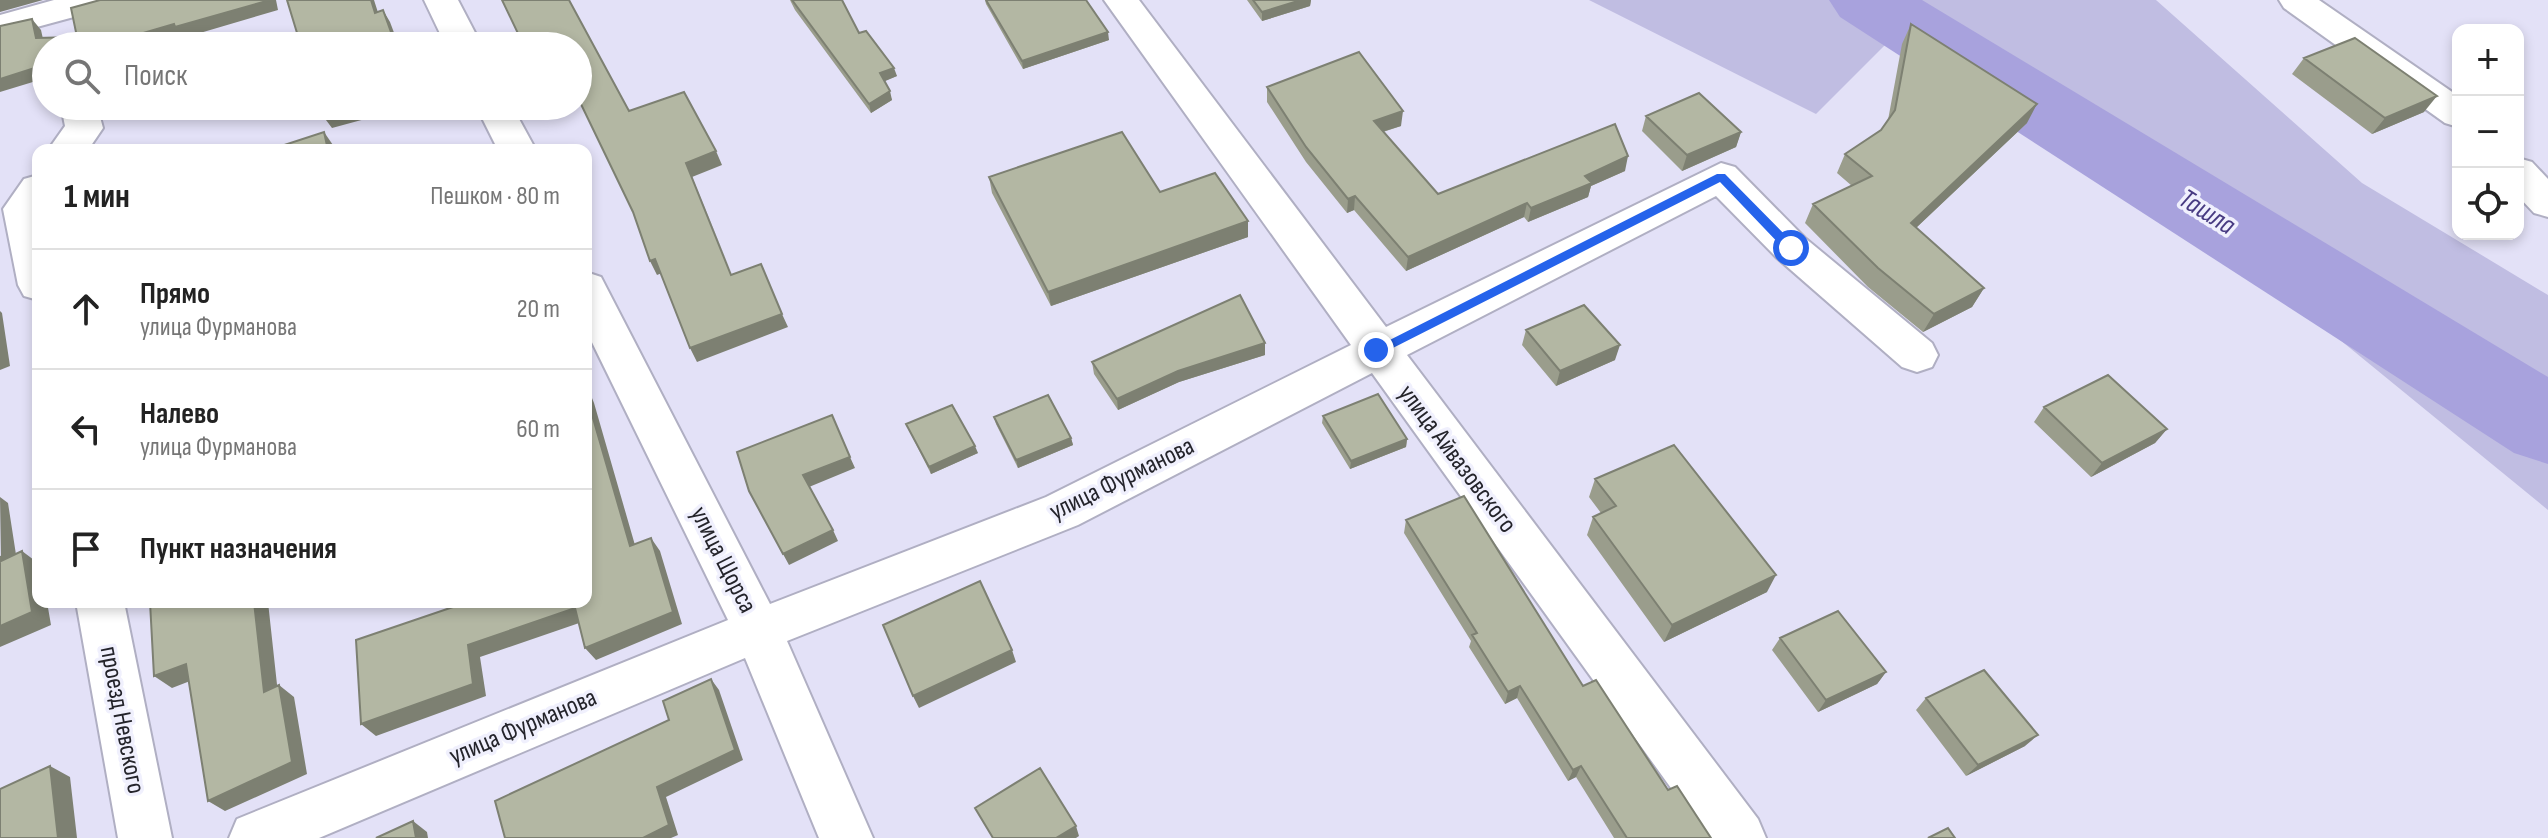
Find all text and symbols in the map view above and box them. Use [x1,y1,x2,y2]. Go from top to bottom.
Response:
map controls [2452,24,2524,240]
button: + [2452,24,2524,96]
search box [32,32,592,120]
icon: search [60,54,104,98]
text: Поиск [124,58,187,94]
button: − [2452,96,2524,168]
button: locate [2452,168,2524,240]
text: 1 мин [64,176,130,217]
text: Пешком · 80 m [430,181,560,212]
water label: Ташла [2173,182,2242,242]
route start [1773,230,1809,266]
text: Прямо [140,276,210,312]
icon: ahead [64,287,108,331]
text: 20 m [517,294,560,325]
text: улица Фурманова [140,312,297,343]
route end [1358,332,1394,368]
street label: улица Айвазовского [1391,379,1523,539]
text: Налево [140,396,219,432]
icon: left [64,407,108,451]
text: 60 m [516,414,560,445]
street label: улица Фурманова [1045,431,1199,527]
text: улица Фурманова [140,432,297,463]
street label: улица Щорса [683,502,763,618]
icon: arrive [64,527,108,571]
text: Пункт назначения [140,531,337,567]
street label: проезд Невского [93,644,151,796]
street label: улица Фурманова [445,682,601,772]

